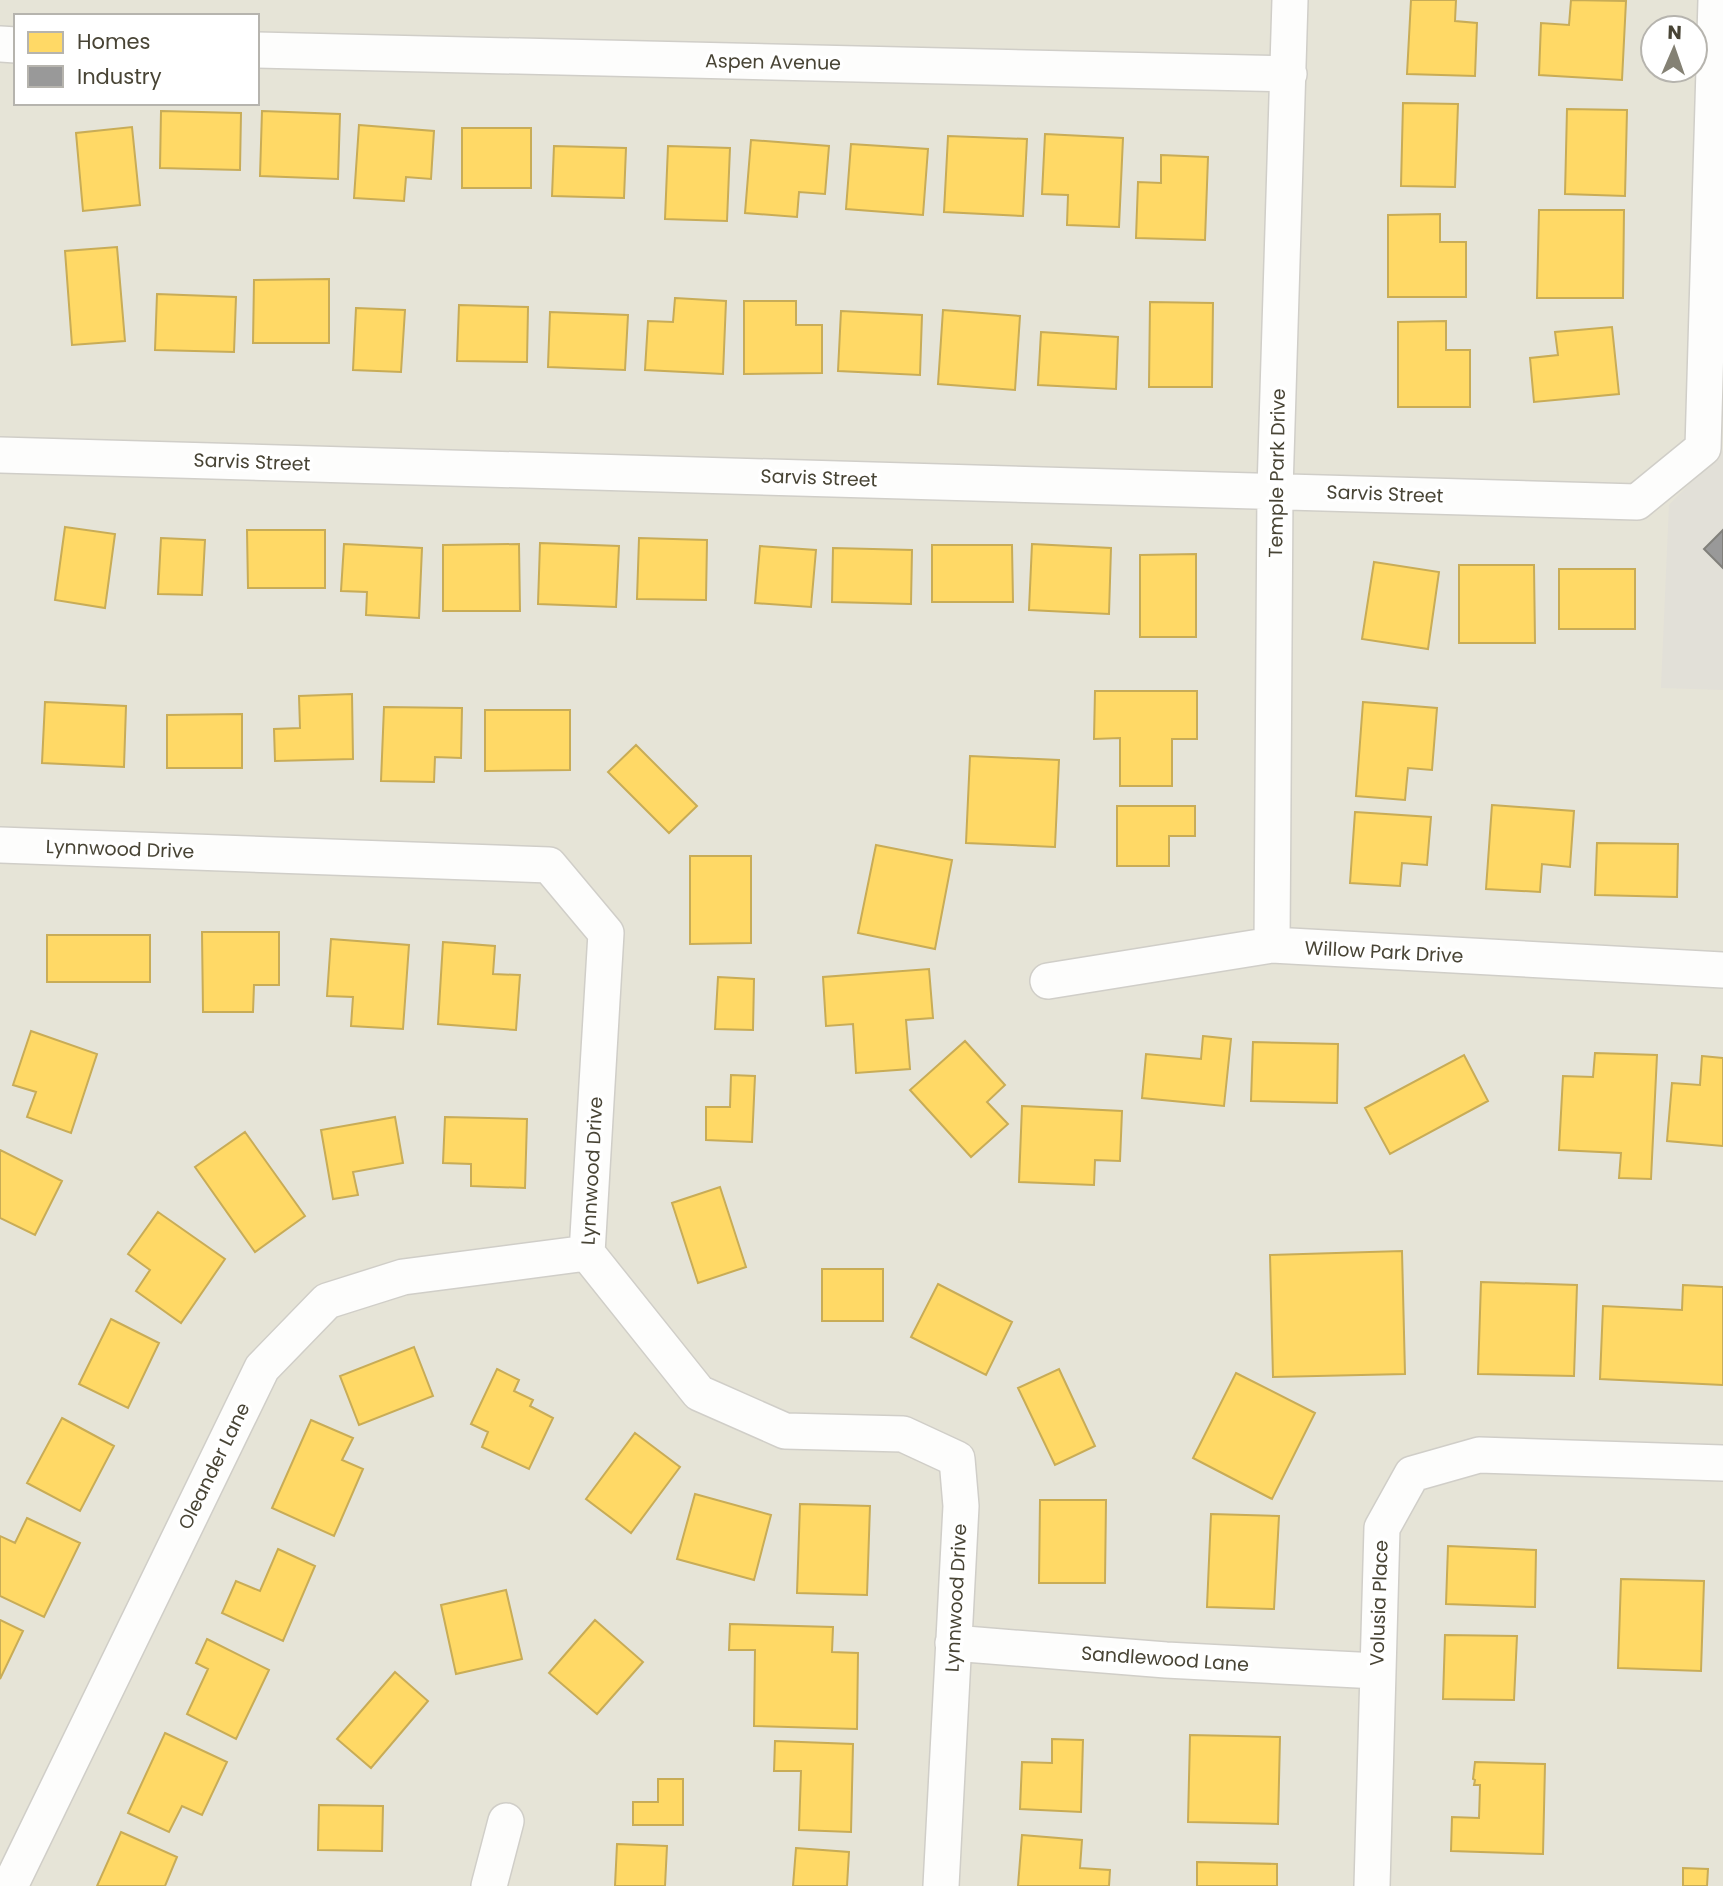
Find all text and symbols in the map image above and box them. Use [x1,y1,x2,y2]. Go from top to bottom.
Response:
legend [14,14,259,105]
north arrow [1639,14,1709,84]
text: N [1667,19,1682,46]
text: Homes [77,27,151,56]
street label: Aspen Avenue [705,47,841,77]
text: Industry [77,62,162,91]
street label: Temple Park Drive [1262,388,1292,558]
street label: Sarvis Street [193,446,311,478]
street label: Sarvis Street [760,462,878,494]
street label: Sarvis Street [1326,478,1444,510]
street label: Lynnwood Drive [45,833,195,865]
street label: Willow Park Drive [1304,934,1464,970]
street label: Lynnwood Drive [575,1096,609,1246]
street label: Oleander Lane [172,1398,256,1534]
street label: Lynnwood Drive [939,1523,973,1673]
street label: Volusia Place [1363,1539,1395,1667]
street label: Sandlewood Lane [1080,1640,1250,1678]

